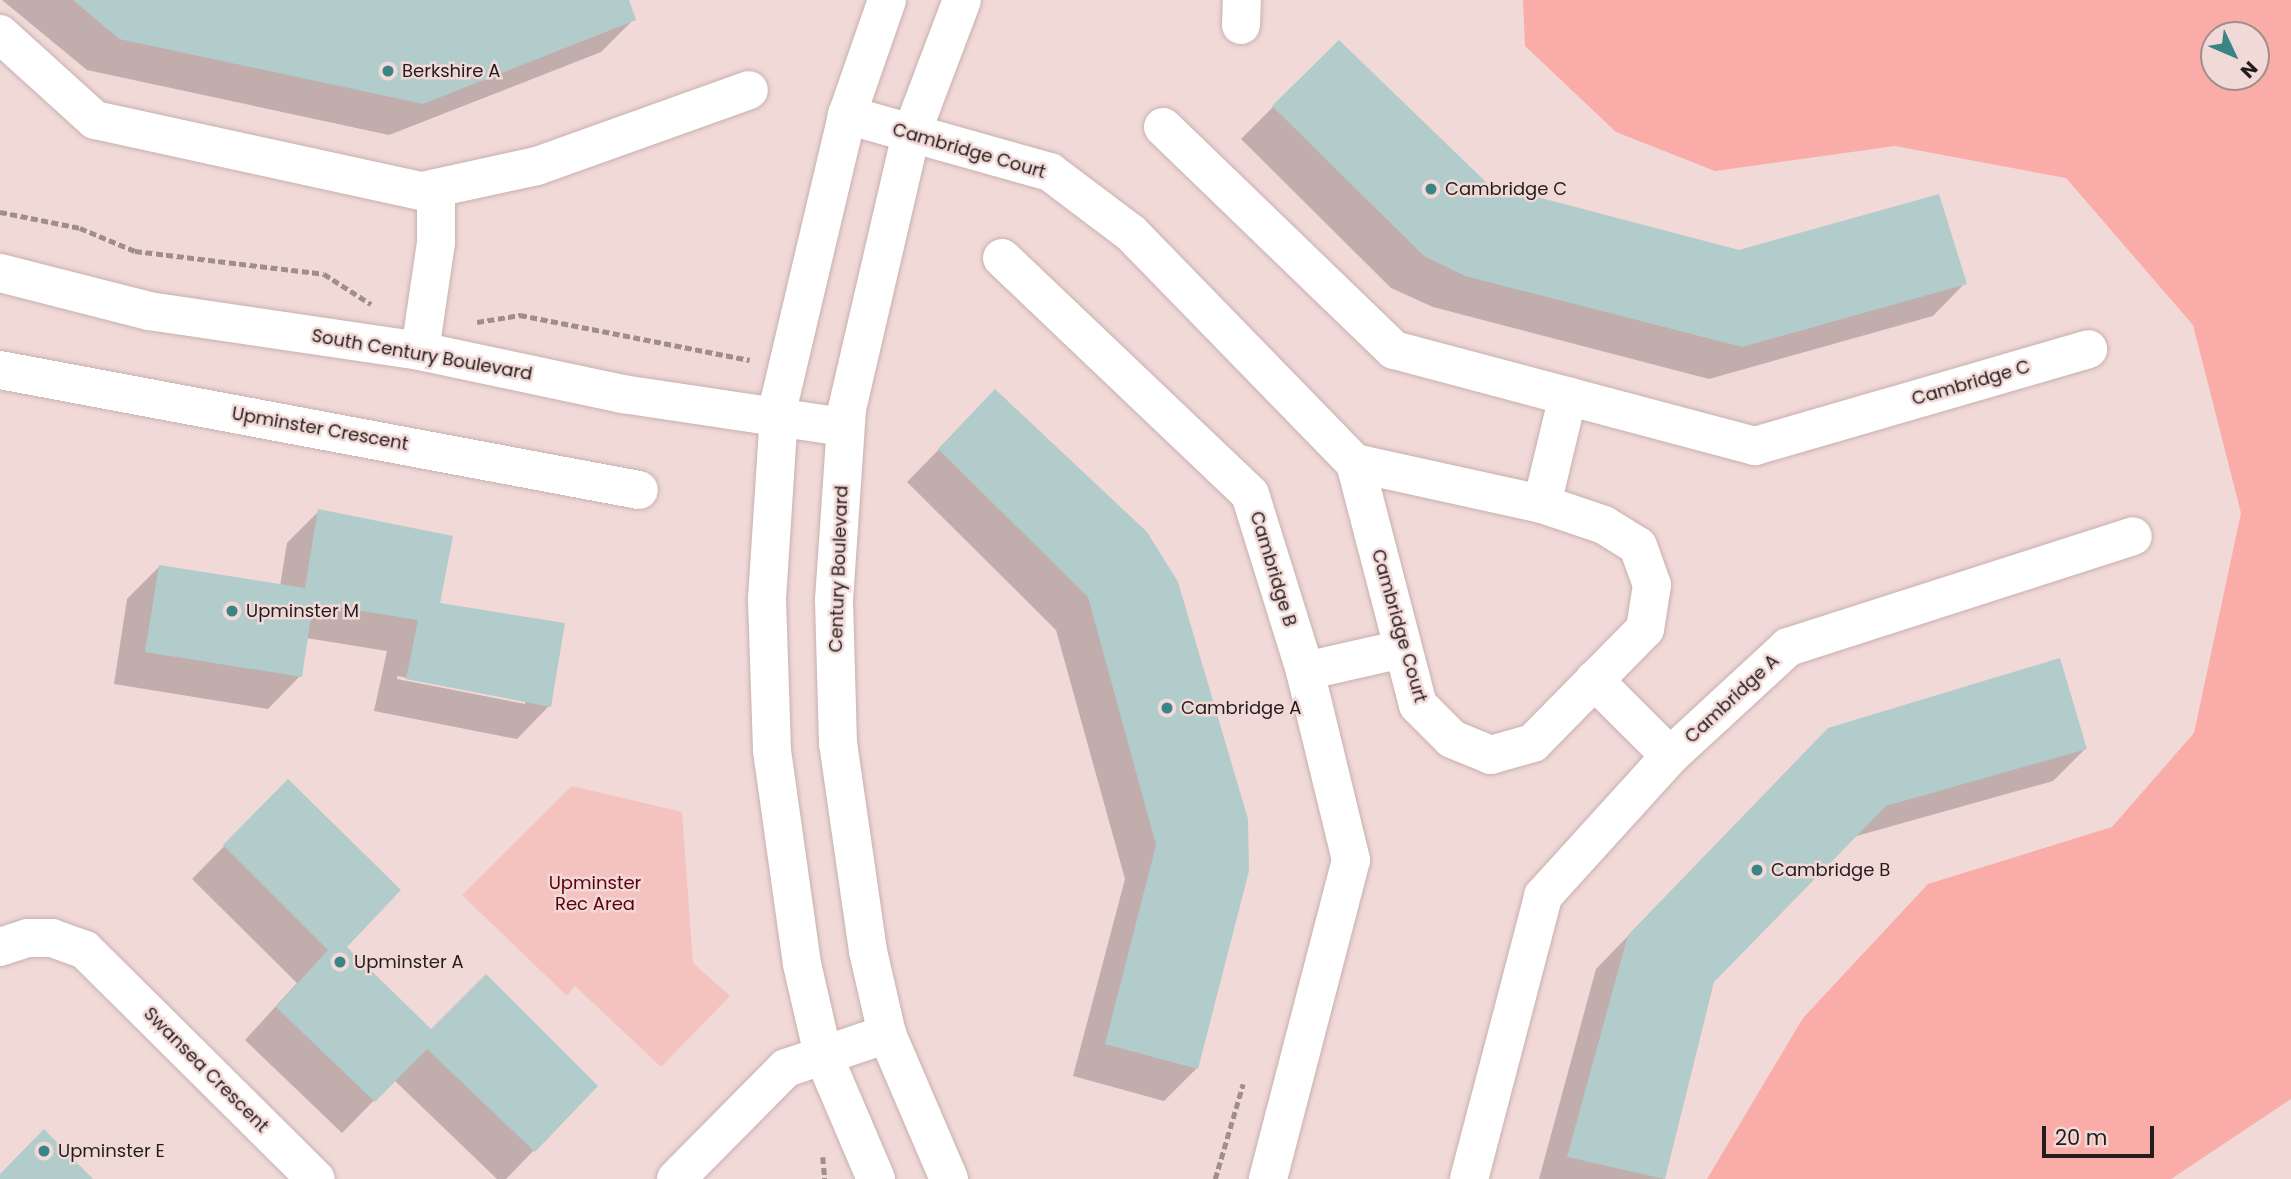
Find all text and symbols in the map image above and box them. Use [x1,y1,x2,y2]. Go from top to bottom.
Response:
north arrow [2200,21,2270,91]
text: N [2234,55,2264,84]
place label: Berkshire A [402,60,500,82]
marker: Berkshire A [380,63,396,79]
street label: Cambridge Court [890,119,1048,183]
place label: Cambridge C [1445,178,1567,200]
marker: Cambridge C [1423,181,1439,197]
street label: South Century Boulevard [310,325,534,385]
street label: Cambridge C [1909,356,2033,410]
street label: Upminster Crescent [230,403,410,455]
street label: Century Boulevard [825,485,853,653]
street label: Cambridge B [1245,509,1301,629]
street label: Cambridge Court [1367,547,1431,705]
place label: Upminster M [246,600,359,622]
marker: Upminster M [224,603,240,619]
street label: Cambridge A [1681,650,1783,748]
place label: Cambridge A [1181,697,1301,719]
marker: Cambridge A [1159,700,1175,716]
place label: Cambridge B [1771,859,1890,881]
marker: Cambridge B [1749,862,1765,878]
park label: Upminster Rec Area [549,873,641,916]
place label: Upminster A [354,951,464,973]
marker: Upminster A [332,954,348,970]
street label: Swansea Crescent [139,1003,273,1137]
scale bar [2046,1112,2158,1156]
text: 20 m [2055,1123,2108,1152]
place label: Upminster E [58,1140,165,1162]
marker: Upminster E [36,1143,52,1159]

